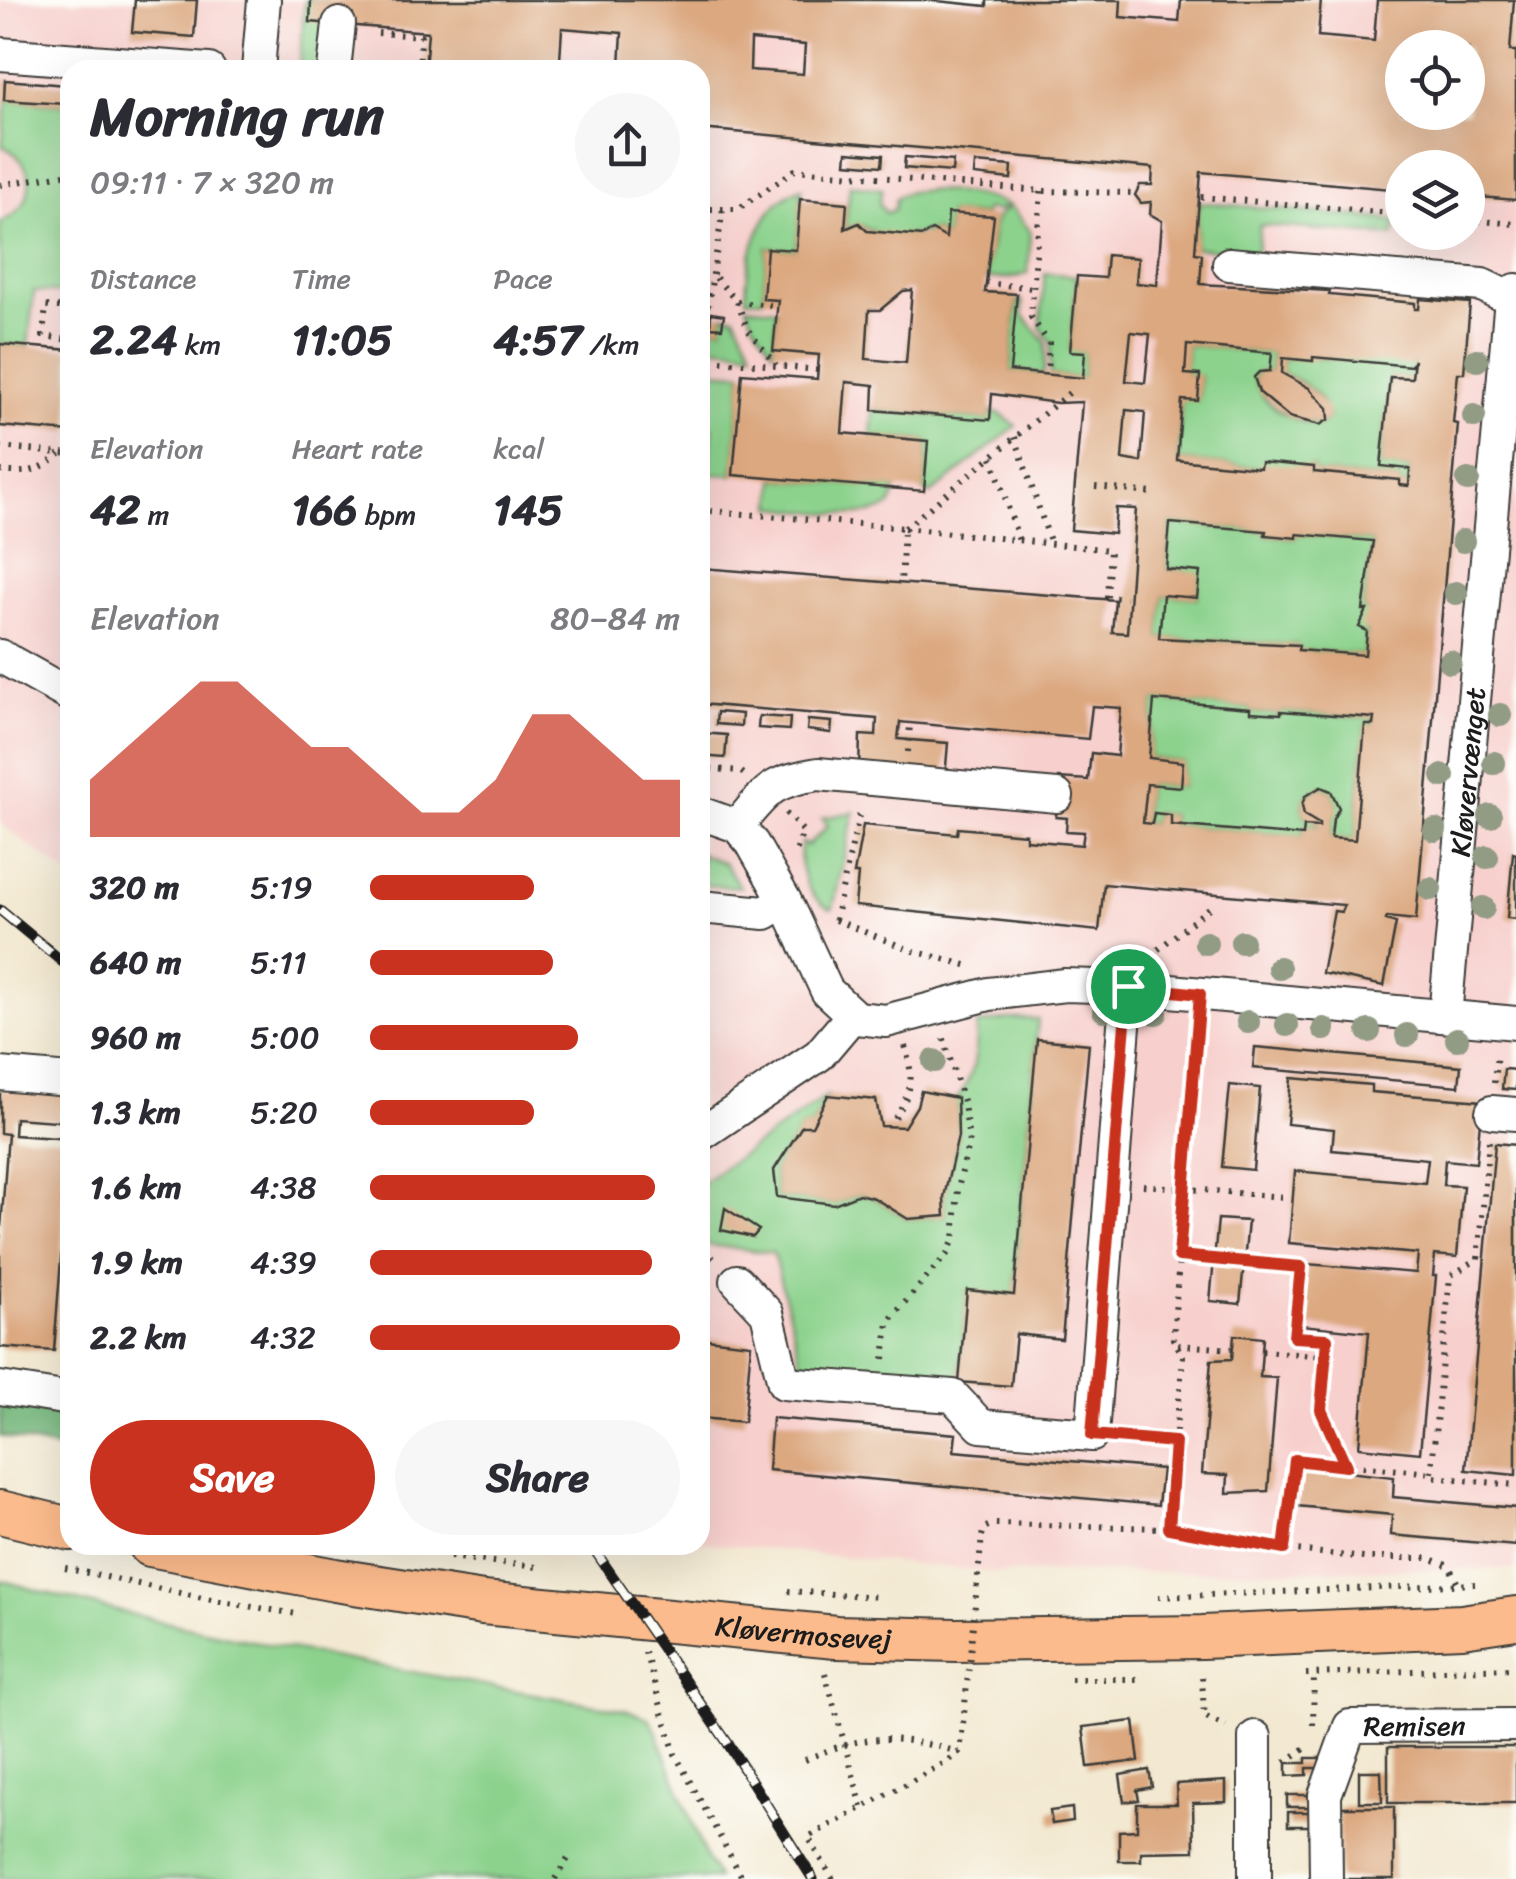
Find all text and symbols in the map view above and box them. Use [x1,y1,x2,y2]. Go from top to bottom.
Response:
map controls [1385,30,1485,250]
button: locate [1385,30,1485,130]
text: Morning run [90,68,384,165]
button: share [575,93,680,198]
button: layers [1385,150,1485,250]
text: 09:11 · 7 × 320 m [90,154,334,211]
text: Distance [90,254,196,303]
text: Time [292,254,351,303]
text: Pace [493,254,553,303]
text: 2.24 [90,303,177,377]
text: 11:05 [292,303,393,377]
text: 4:57 [493,303,582,377]
text: km [177,320,221,369]
text: /km [582,320,639,369]
text: Elevation [90,424,203,473]
text: Heart rate [292,424,423,473]
text: kcal [493,424,544,473]
text: 42 [90,473,140,547]
text: 166 [292,473,357,547]
text: 145 [493,473,563,547]
text: m [140,490,169,539]
text: bpm [357,490,416,539]
text: Elevation [90,590,220,647]
text: 80–84 m [550,590,680,647]
street label: Kløvervænget [1435,685,1500,859]
text: 320 m [90,859,179,916]
text: 5:19 [250,859,313,916]
text: 640 m [90,934,181,991]
text: 5:11 [250,934,307,991]
pin [1086,944,1171,1029]
icon: arrive [1101,959,1156,1014]
text: 960 m [90,1009,181,1066]
text: 5:00 [250,1009,320,1066]
text: 1.3 km [90,1084,181,1141]
text: 5:20 [250,1084,318,1141]
text: 1.6 km [90,1159,181,1216]
text: 4:38 [250,1159,317,1216]
text: 1.9 km [90,1234,183,1291]
text: 4:39 [250,1234,317,1291]
text: 2.2 km [90,1309,186,1366]
text: 4:32 [250,1309,316,1366]
button: Save [90,1420,375,1535]
button: Share [395,1420,680,1535]
street label: Kløvermosevej [713,1601,893,1663]
street label: Remisen [1363,1701,1466,1750]

